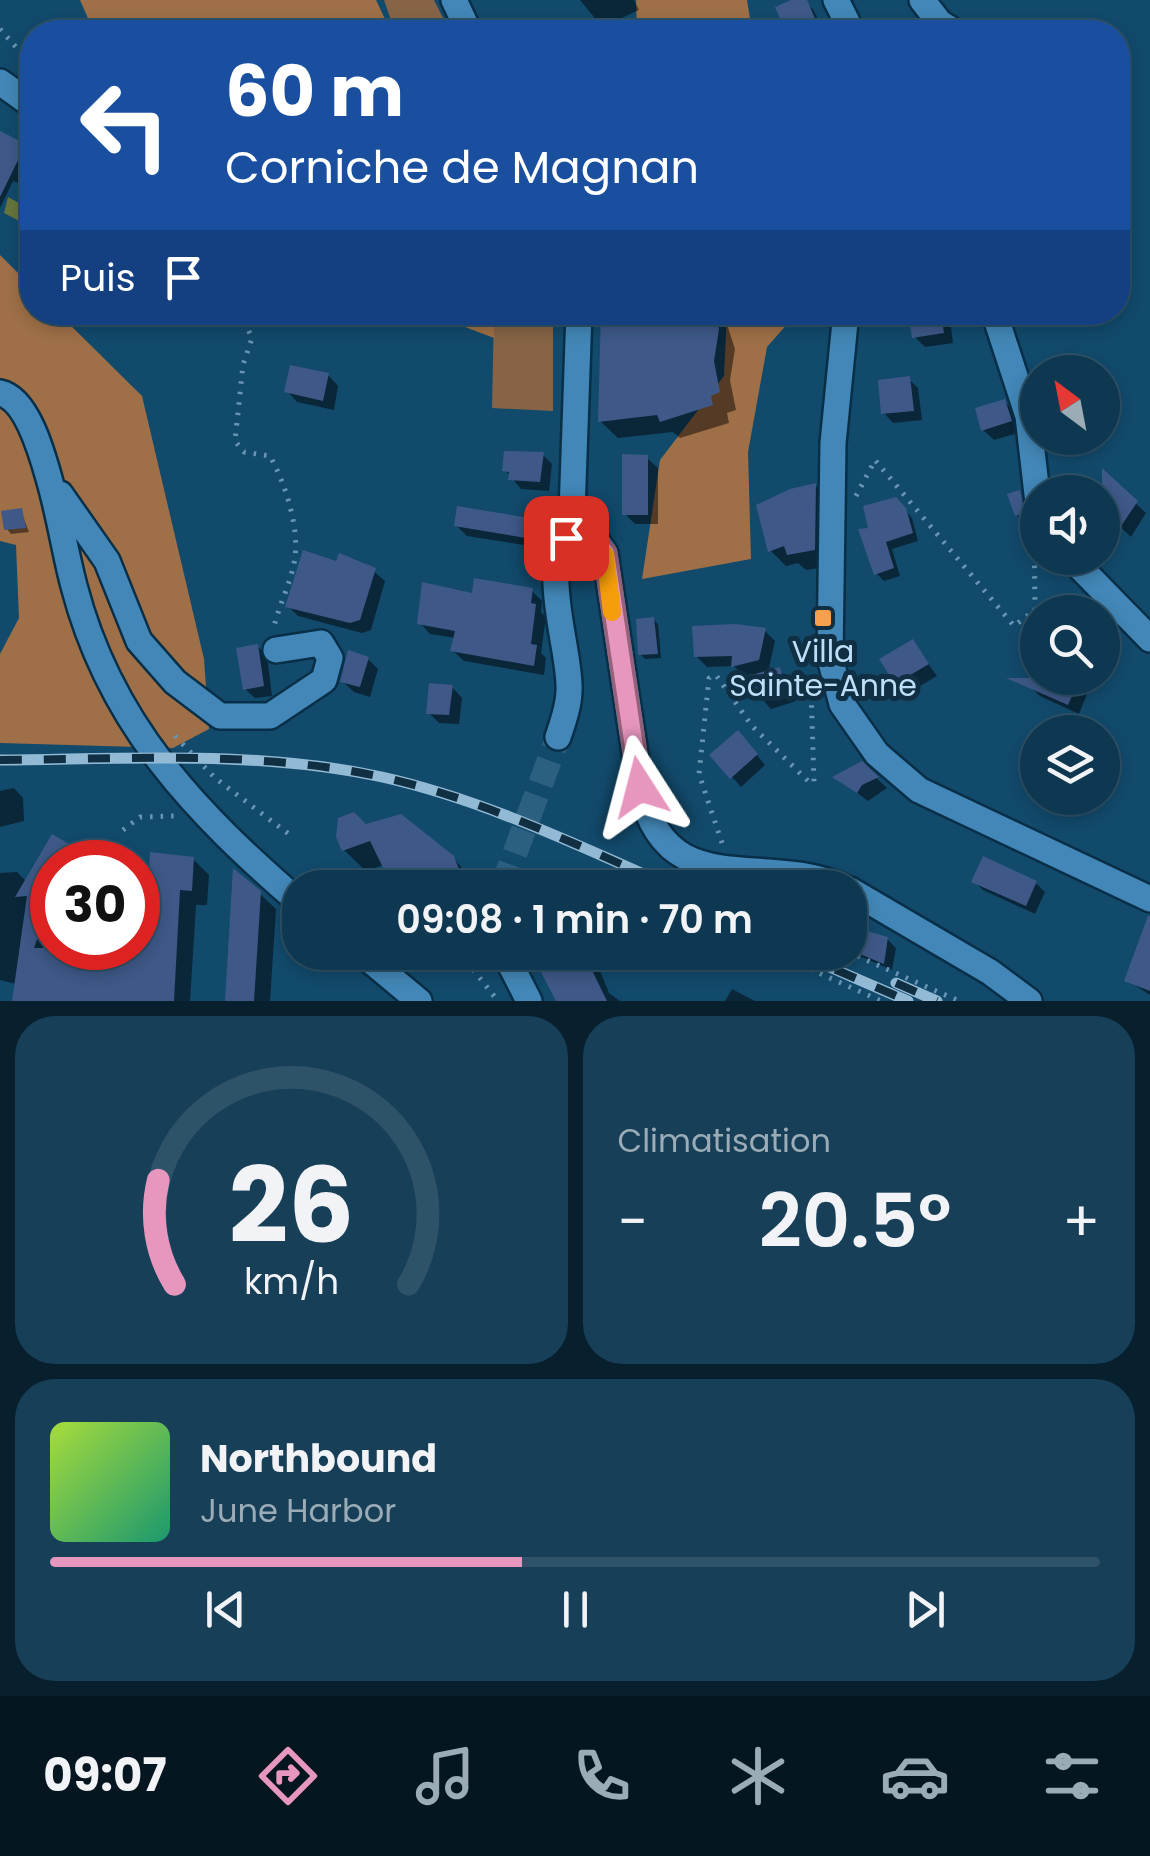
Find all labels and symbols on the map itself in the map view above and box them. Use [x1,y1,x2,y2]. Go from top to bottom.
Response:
north arrow [1020,355,1120,455]
pin [524,496,609,581]
marker: Villa Sainte-Anne [812,607,834,629]
place label: Villa Sainte-Anne [729,630,917,707]
position arrow [588,735,692,839]
speed limit sign: 30 [30,840,160,970]

